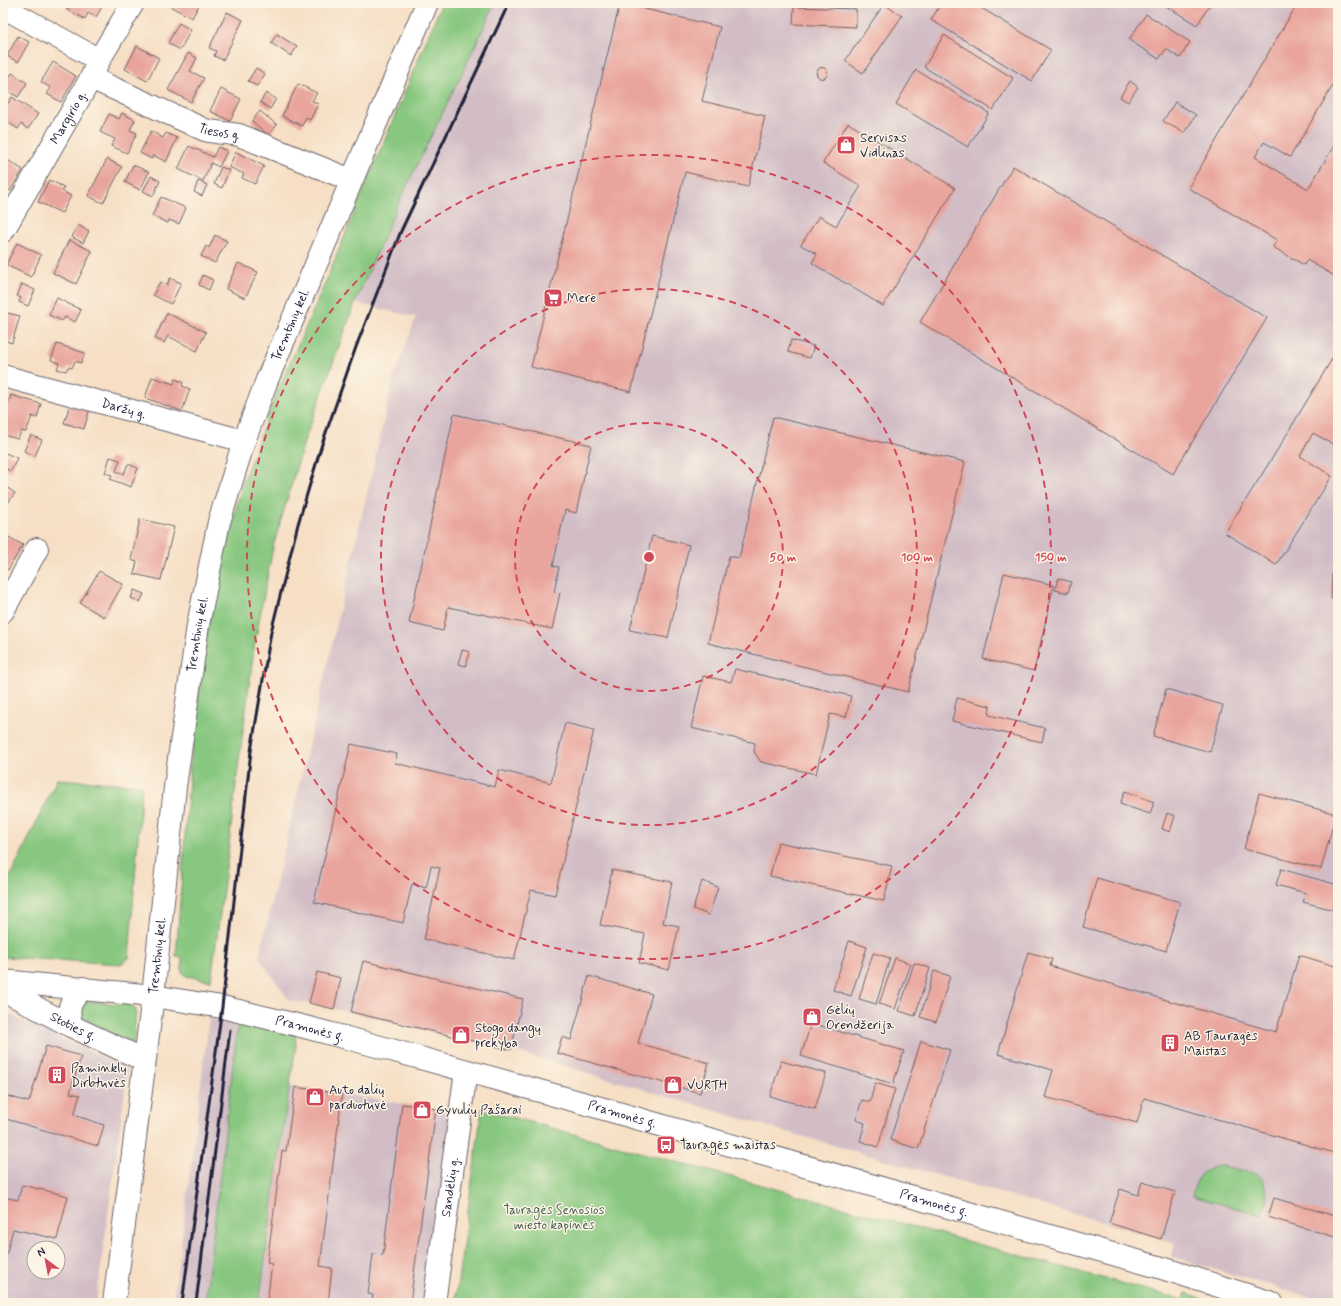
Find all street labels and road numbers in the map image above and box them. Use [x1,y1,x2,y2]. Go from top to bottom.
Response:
street label: Margirio g. [46,87,90,147]
street label: Tiesos g. [195,120,244,144]
street label: Tremtinių kel. [267,286,313,364]
street label: Daržų g. [99,394,148,423]
street label: Tremtinių kel. [183,594,212,673]
street label: Tremtinių kel. [145,916,170,995]
street label: Stoties g. [47,1008,99,1046]
street label: Pramonės g. [274,1012,346,1047]
street label: Pramonės g. [586,1096,659,1133]
street label: Sandėlių g. [437,1156,463,1218]
street label: Pramonės g. [898,1185,970,1222]

